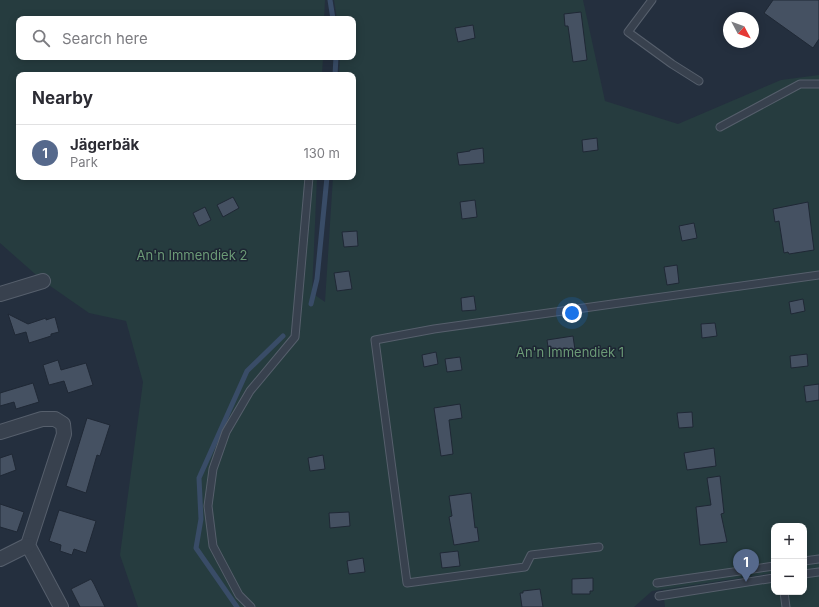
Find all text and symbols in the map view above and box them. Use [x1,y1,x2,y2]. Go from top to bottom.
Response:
north arrow [723,12,759,48]
search box [16,16,356,60]
icon: search [30,27,52,49]
text: Search here [62,29,148,48]
text: Nearby [32,88,93,108]
text: Jägerbäk [70,135,139,154]
text: 1 [42,145,48,161]
text: 130 m [303,145,340,161]
text: Park [70,154,98,170]
park label: An'n Immendiek 2 [137,247,247,263]
your location [562,303,582,323]
park label: An'n Immendiek 1 [516,344,624,360]
map controls [771,523,807,595]
button: + [771,523,807,559]
pin: 1 [733,549,759,582]
button: − [771,559,807,595]

